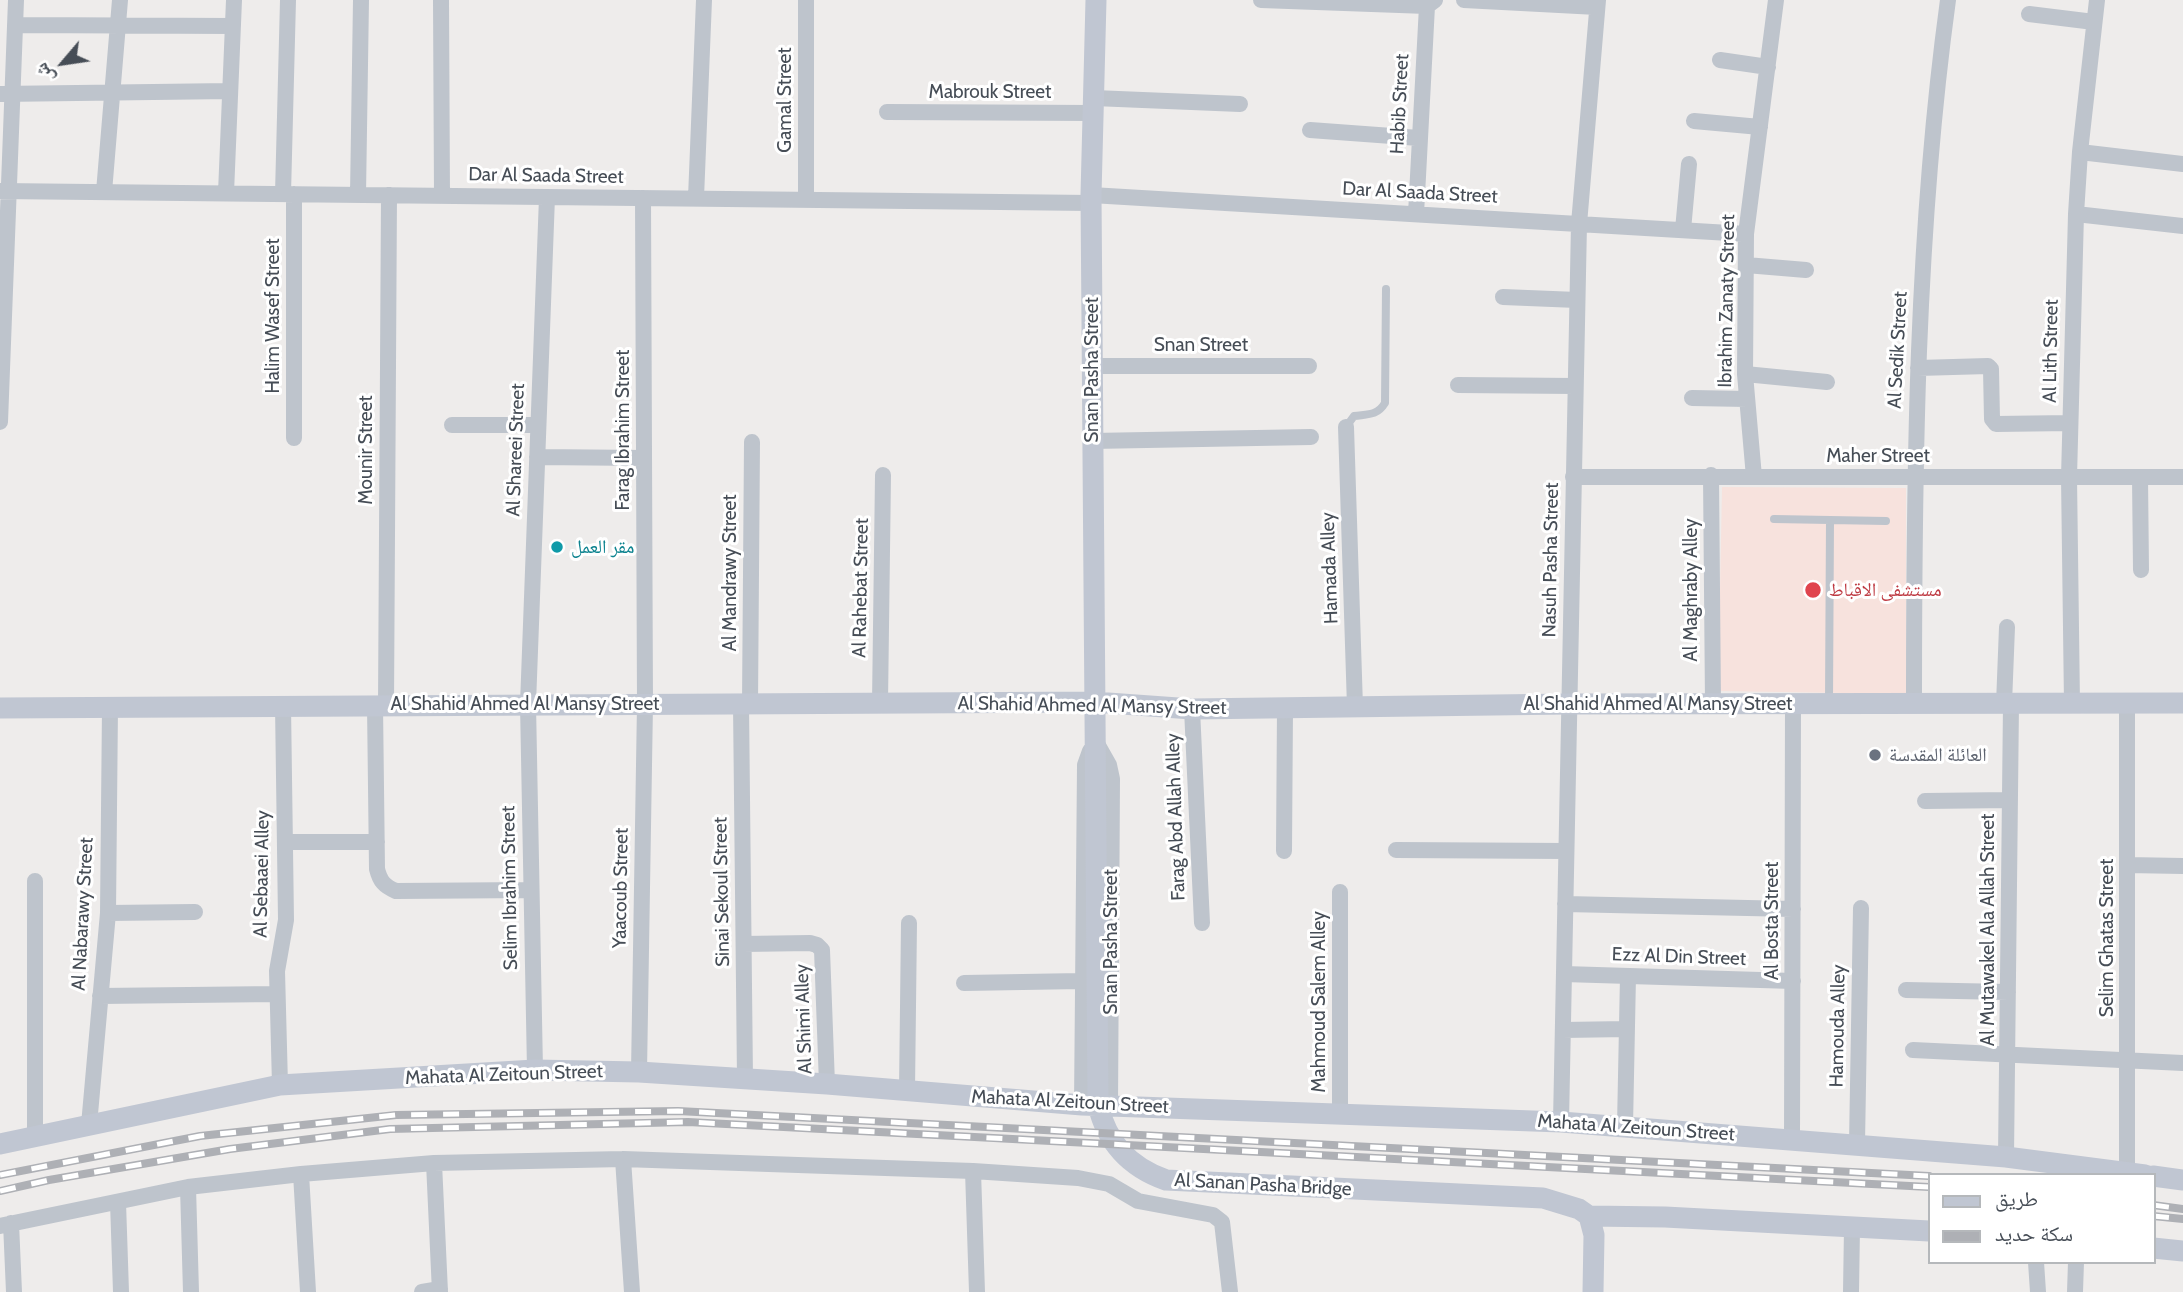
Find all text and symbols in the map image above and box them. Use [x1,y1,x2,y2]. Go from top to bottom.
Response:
north arrow [28,28,98,98]
street label: Gamal Street [774,47,796,153]
street label: Habib Street [1386,53,1414,155]
text: ش [29,59,59,88]
street label: Mabrouk Street [929,81,1051,103]
street label: Dar Al Saada Street [468,163,624,189]
street label: Dar Al Saada Street [1342,178,1498,208]
street label: Ibrahim Zanaty Street [1714,214,1740,388]
street label: Halim Wasef Street [262,238,284,394]
street label: Al Sedik Street [1884,291,1912,409]
street label: Snan Pasha Street [1081,297,1103,443]
street label: Al Lith Street [2039,299,2063,403]
street label: Snan Street [1154,334,1248,356]
street label: Farag Ibrahim Street [612,349,634,511]
street label: Al Shareei Street [502,383,530,517]
street label: Mounir Street [355,395,377,505]
street label: Maher Street [1826,445,1930,467]
street label: Nasuh Pasha Street [1538,482,1564,638]
street label: Al Mandrawy Street [719,494,741,652]
street label: Hamada Alley [1317,512,1343,624]
street label: Al Rahebat Street [848,518,874,658]
street label: Al Maghraby Alley [1680,518,1702,662]
place label: مقر العمل [571,536,634,558]
marker: مقر العمل [549,539,565,555]
place label: مستشفى الاقباط [1829,579,1942,601]
marker: مستشفى الاقباط [1803,580,1823,600]
street label: Al Shahid Ahmed Al Mansy Street [957,692,1227,720]
street label: Al Shahid Ahmed Al Mansy Street [390,693,660,715]
street label: Al Shahid Ahmed Al Mansy Street [1523,693,1793,715]
street label: Farag Abd Allah Alley [1162,733,1190,901]
place label: العائلة المقدسة [1889,744,1987,766]
marker: العائلة المقدسة [1867,747,1883,763]
street label: Selim Ibrahim Street [497,806,523,970]
street label: Al Sebaaei Alley [249,810,275,938]
street label: Al Mutawakel Ala Allah Street [1977,814,1999,1046]
street label: Sinai Sekoul Street [709,817,735,967]
street label: Yaacoub Street [609,828,633,948]
street label: Al Nabarawy Street [68,837,98,991]
street label: Selim Ghatas Street [2096,859,2118,1017]
street label: Al Bosta Street [1761,862,1783,980]
street label: Snan Pasha Street [1100,869,1122,1015]
street label: Mahmoud Salem Alley [1308,911,1330,1093]
street label: Ezz Al Din Street [1611,943,1747,971]
street label: Al Shimi Alley [791,963,817,1075]
street label: Hamouda Alley [1826,964,1850,1088]
street label: Mahata Al Zeitoun Street [405,1060,603,1090]
street label: Mahata Al Zeitoun Street [971,1085,1169,1119]
street label: Mahata Al Zeitoun Street [1537,1110,1735,1146]
street label: Al Sanan Pasha Bridge [1174,1169,1352,1201]
legend [1927,1173,2155,1264]
text: طريق [1995,1186,2038,1211]
text: سكة حديد [1995,1221,2073,1246]

